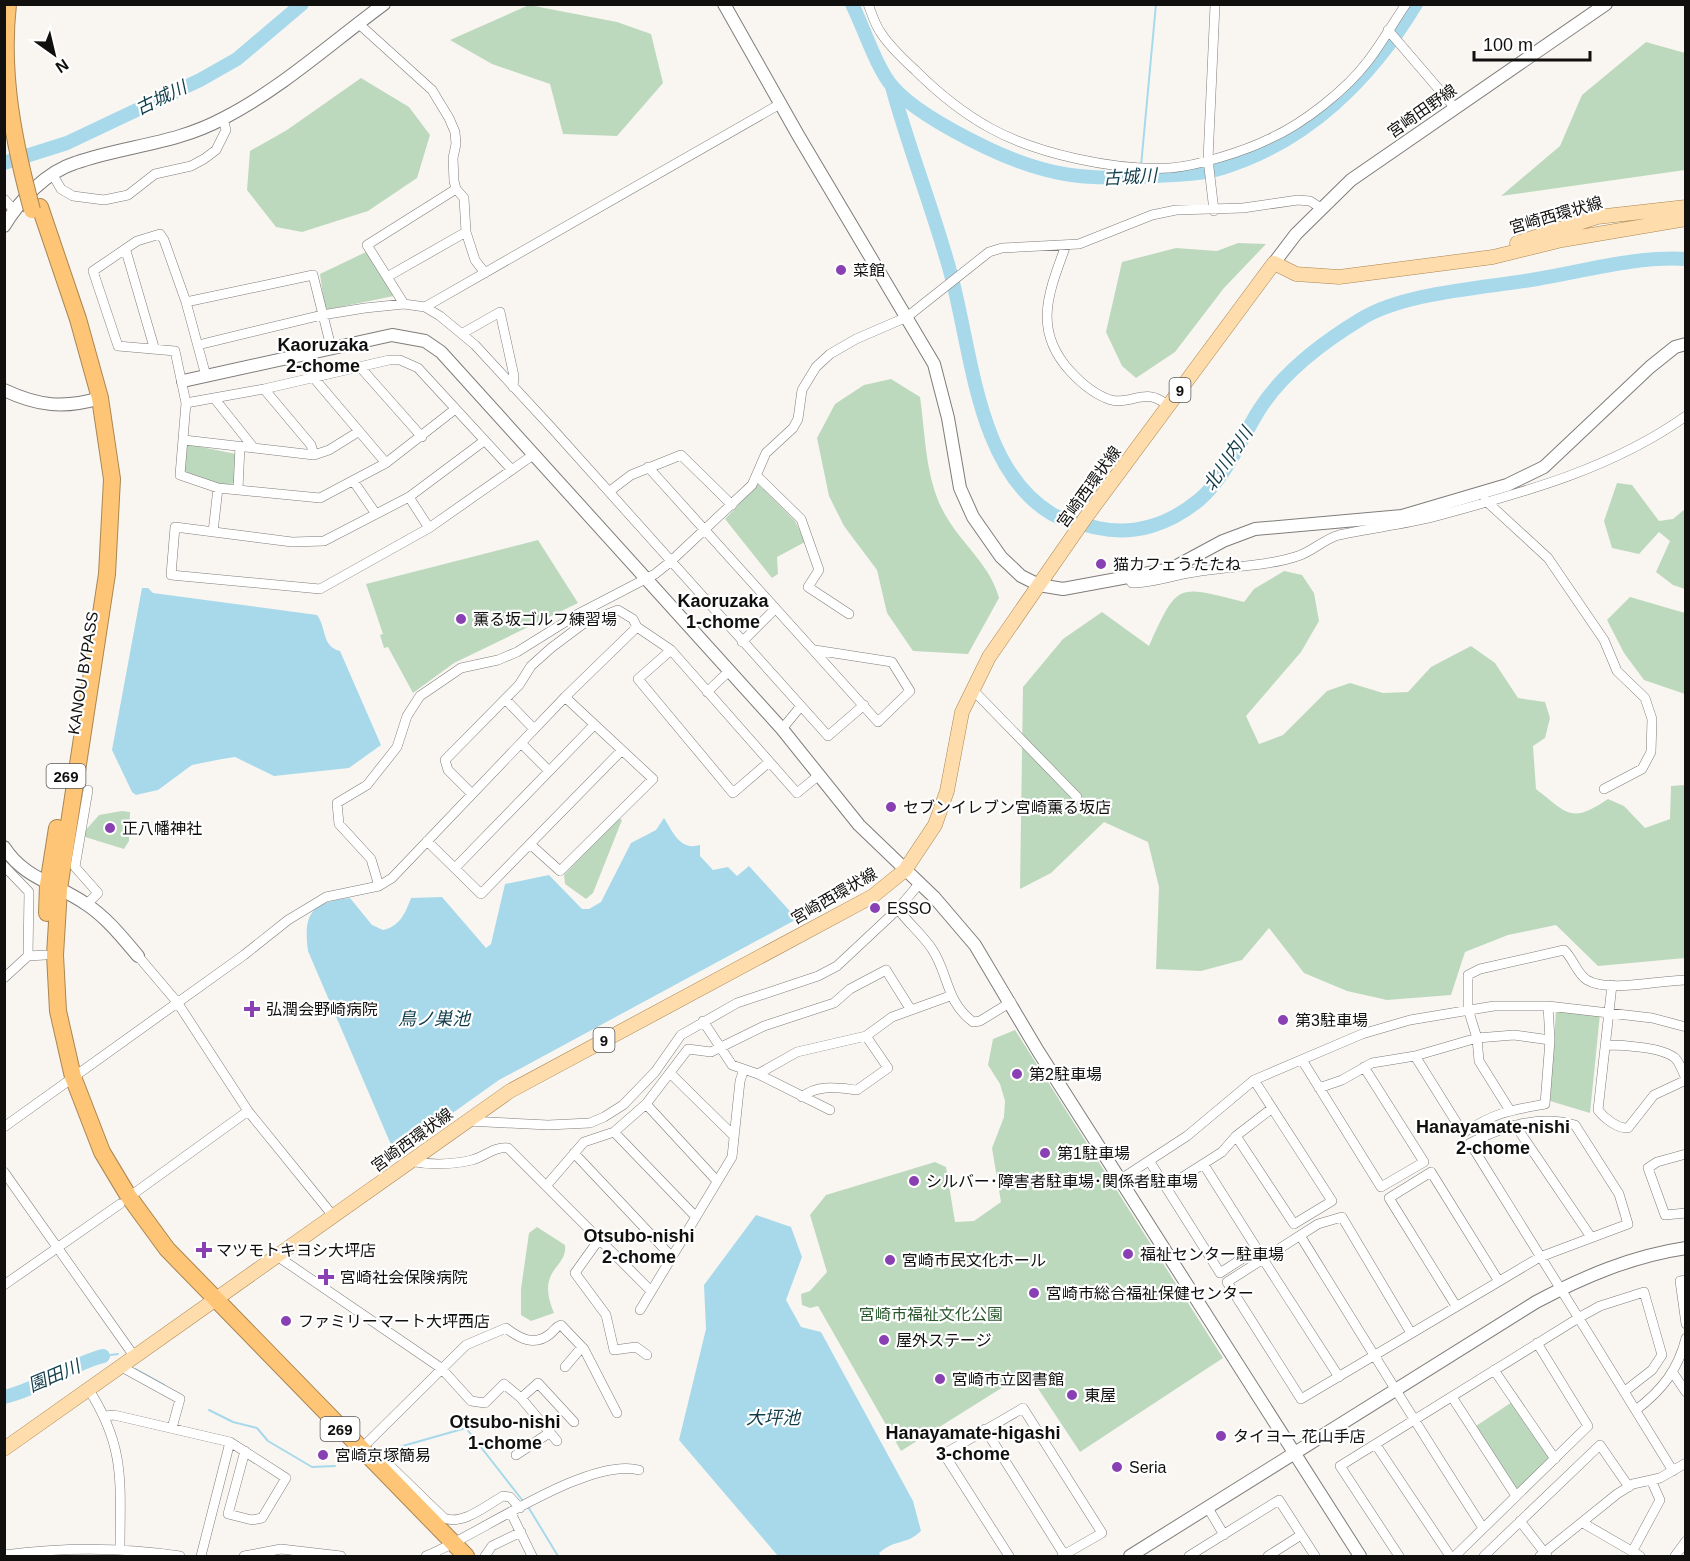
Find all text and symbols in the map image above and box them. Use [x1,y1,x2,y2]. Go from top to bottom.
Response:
north arrow [24,24,84,84]
scale bar [1474,24,1590,62]
text: 100 m [1483,35,1533,55]
text: N [53,56,72,76]
water label: 古城川 [132,76,191,119]
street label: 宮崎田野線 [1384,81,1460,141]
water label: 古城川 [1103,165,1159,188]
street label: 宮崎西環状線 [1508,194,1604,236]
place label: 菜館 [853,262,885,279]
marker: 菜館 [834,263,848,277]
district label: Kaoruzaka 2-chome [277,335,370,376]
road number: 9 [1170,378,1190,402]
water label: 北川内川 [1200,422,1258,494]
street label: 宮崎西環状線 [1054,443,1124,531]
place label: 猫カフェうたたね [1113,556,1241,573]
marker: 猫カフェうたたね [1094,557,1108,571]
district label: Kaoruzaka 1-chome [677,591,770,632]
street label: KANOU BYPASS [65,610,101,736]
place label: 薫る坂ゴルフ練習場 [473,611,617,628]
marker: 薫る坂ゴルフ練習場 [454,612,468,626]
road number: 269 [46,764,86,788]
place label: セブンイレブン宮崎薫る坂店 [903,799,1111,816]
marker: セブンイレブン宮崎薫る坂店 [884,800,898,814]
place label: 正八幡神社 [122,820,202,837]
marker: 正八幡神社 [103,821,117,835]
street label: 宮崎西環状線 [788,865,880,927]
place label: ESSO [887,900,931,917]
marker: ESSO [868,901,882,915]
marker: 弘潤会野崎病院 [243,1000,261,1018]
place label: 弘潤会野崎病院 [266,1001,378,1018]
water label: 鳥ノ巣池 [398,1009,472,1029]
place label: 第3駐車場 [1295,1012,1368,1029]
marker: 第3駐車場 [1276,1013,1290,1027]
road number: 9 [594,1028,614,1052]
place label: 第2駐車場 [1029,1066,1102,1083]
marker: 第2駐車場 [1010,1067,1024,1081]
street label: 宮崎西環状線 [368,1105,456,1175]
district label: Hanayamate-nishi 2-chome [1416,1117,1570,1158]
place label: 第1駐車場 [1057,1145,1130,1162]
marker: 第1駐車場 [1038,1146,1052,1160]
place label: シルバー･障害者駐車場･関係者駐車場 [926,1173,1198,1190]
marker: シルバー･障害者駐車場･関係者駐車場 [907,1174,921,1188]
district label: Otsubo-nishi 2-chome [584,1226,695,1267]
place label: マツモトキヨシ大坪店 [216,1242,376,1259]
marker: マツモトキヨシ大坪店 [197,1243,211,1257]
place label: 福祉センター駐車場 [1140,1246,1284,1263]
marker: 福祉センター駐車場 [1121,1247,1135,1261]
place label: 宮崎市民文化ホール [902,1252,1046,1269]
marker: 宮崎市民文化ホール [883,1253,897,1267]
marker: 宮崎社会保険病院 [317,1268,335,1286]
place label: 宮崎社会保険病院 [340,1269,468,1286]
place label: 宮崎市総合福祉保健センター [1046,1285,1254,1302]
marker: 宮崎市総合福祉保健センター [1027,1286,1041,1300]
park label: 宮崎市福祉文化公園 [859,1306,1003,1323]
place label: ファミリーマート大坪西店 [298,1313,490,1330]
marker: ファミリーマート大坪西店 [279,1314,293,1328]
place label: 屋外ステージ [896,1332,992,1349]
marker: 屋外ステージ [877,1333,891,1347]
water label: 園田川 [25,1355,85,1396]
place label: 宮崎市立図書館 [952,1371,1064,1388]
marker: 宮崎市立図書館 [933,1372,947,1386]
place label: 東屋 [1084,1387,1116,1404]
marker: 東屋 [1065,1388,1079,1402]
water label: 大坪池 [746,1408,802,1428]
district label: Otsubo-nishi 1-chome [450,1412,561,1453]
road number: 269 [320,1417,360,1441]
district label: Hanayamate-higashi 3-chome [885,1423,1061,1464]
place label: タイヨー 花山手店 [1233,1428,1365,1445]
marker: タイヨー 花山手店 [1214,1429,1228,1443]
place label: 宮崎京塚簡易 [335,1447,431,1464]
marker: 宮崎京塚簡易 [316,1448,330,1462]
place label: Seria [1129,1459,1166,1476]
marker: Seria [1110,1460,1124,1474]

